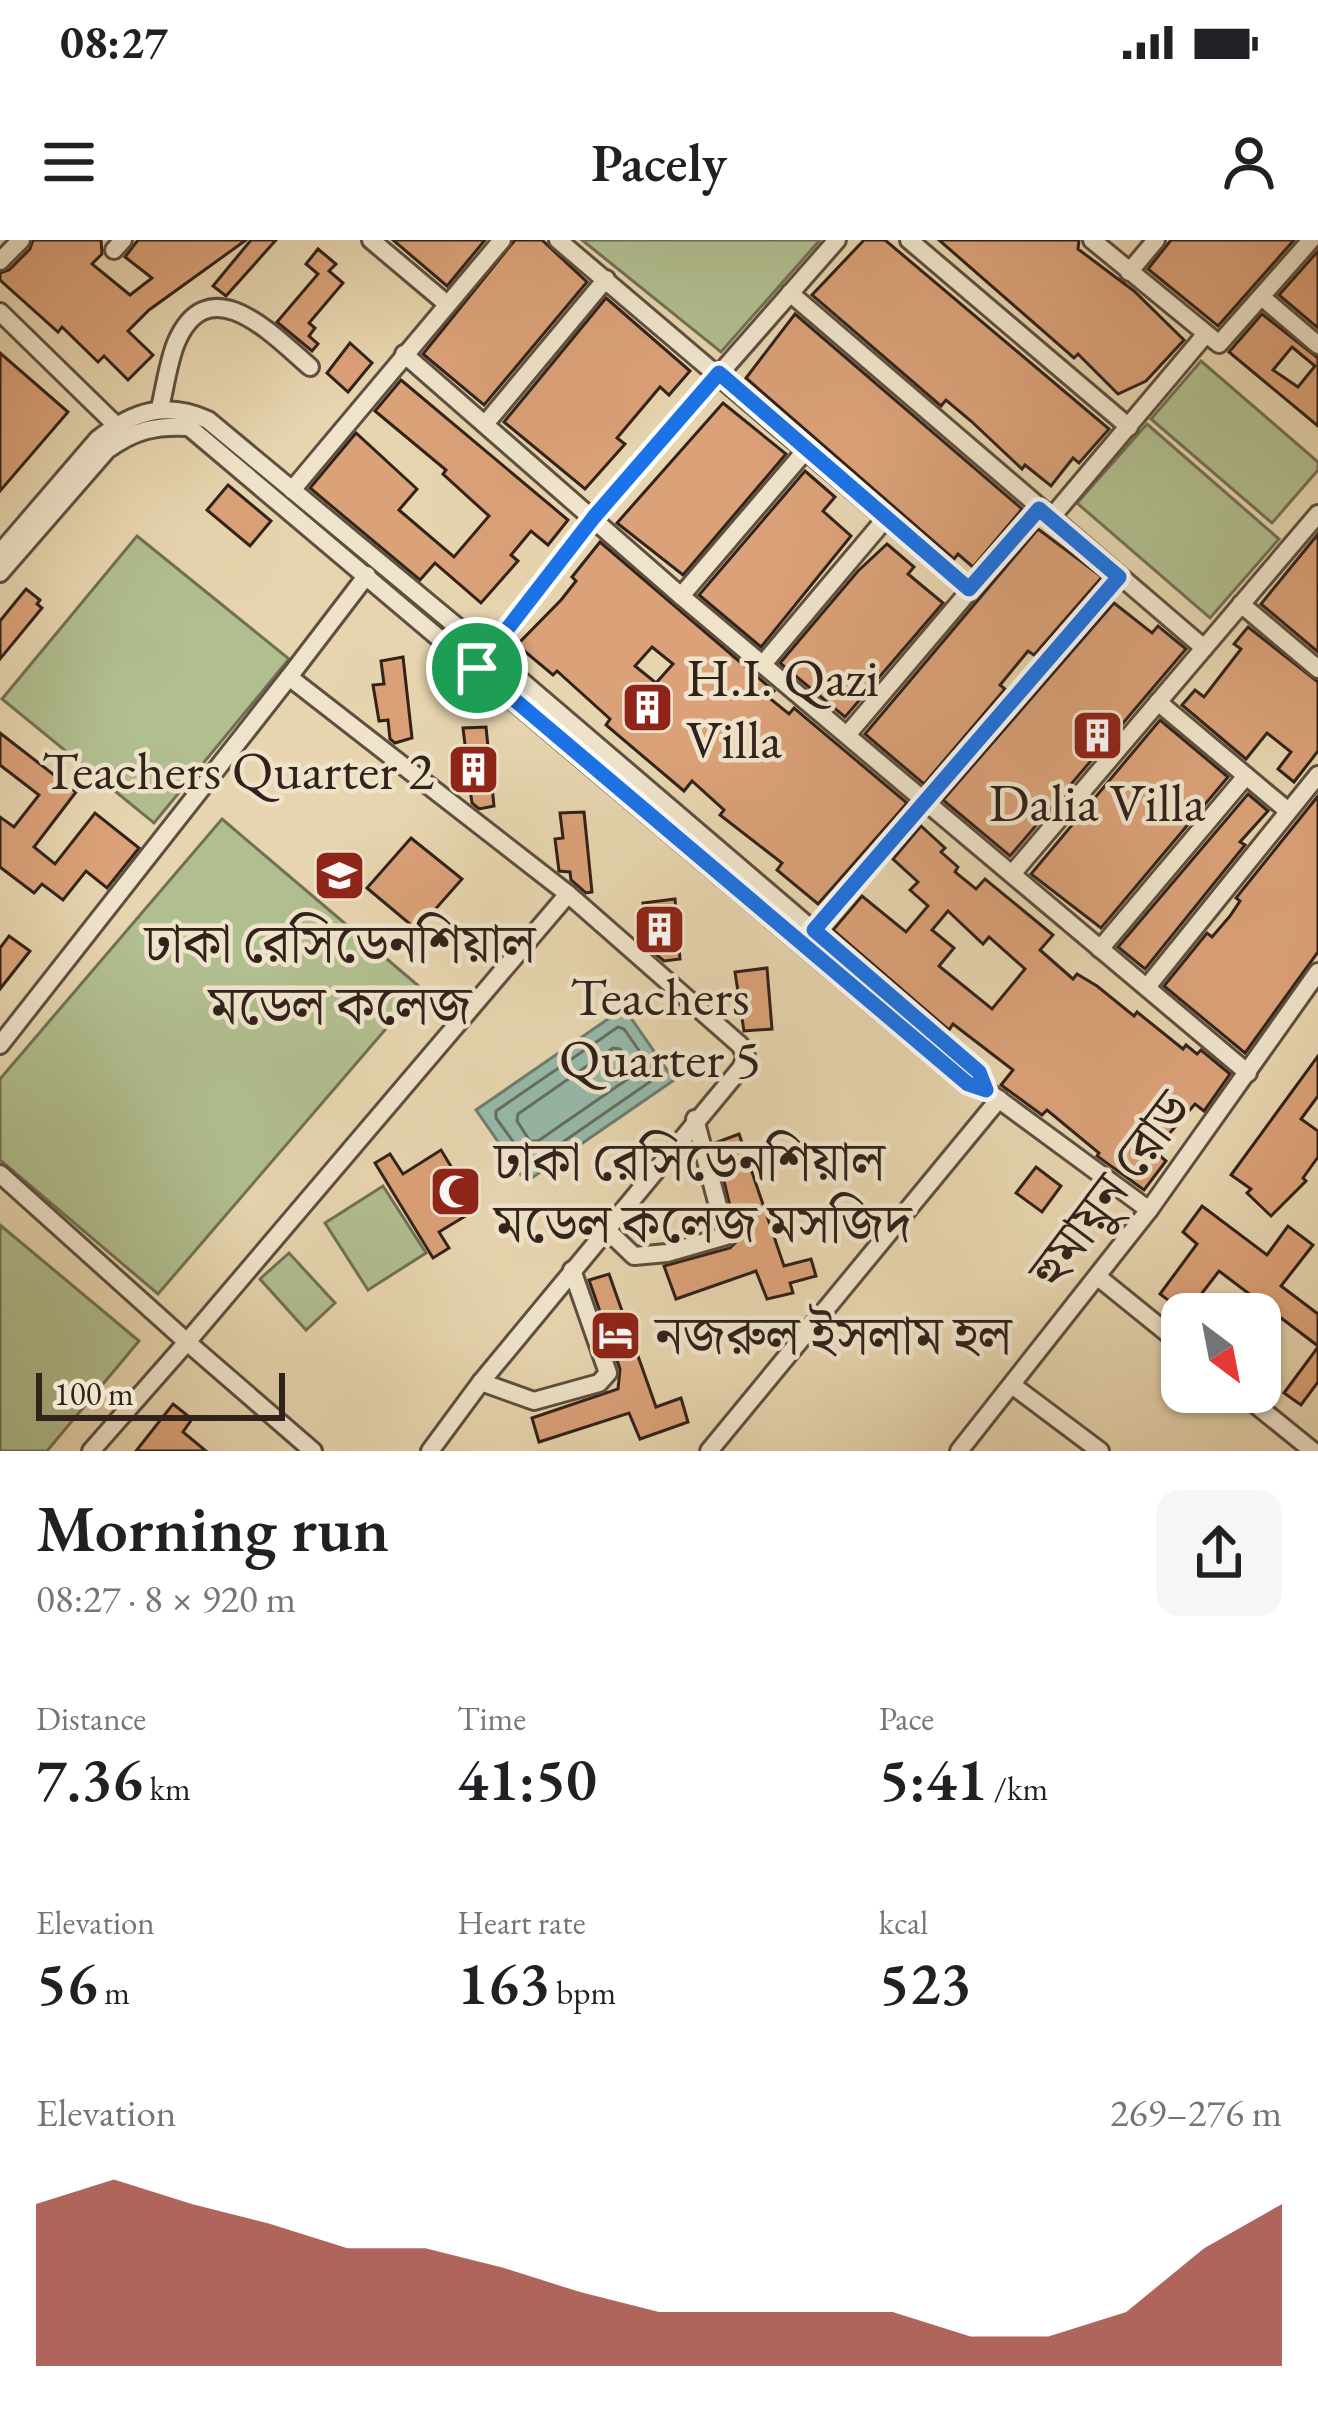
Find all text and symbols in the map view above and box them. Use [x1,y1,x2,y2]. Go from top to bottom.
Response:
text: 08:27 [60,13,168,71]
text: Pacely [591,127,727,197]
icon: menu [36,129,102,195]
icon: person [1216,129,1282,195]
pin [426,617,528,719]
icon: arrive [444,635,510,701]
place label: H.I. Qazi Villa [686,642,879,774]
building icon: H.I. Qazi Villa [619,680,675,736]
building icon: Dalia Villa [1069,707,1125,763]
place label: Teachers Quarter 2 [42,735,434,805]
building icon: Teachers Quarter 2 [445,742,501,798]
place label: Dalia Villa [989,767,1206,837]
school or university icon: ঢাকা রেসিডেনশিয়াল মডেল কলেজ [312,848,368,904]
building icon: Teachers Quarter 5 [632,901,688,957]
place label: ঢাকা রেসিডেনশিয়াল মডেল কলেজ [143,908,537,1040]
place label: Teachers Quarter 5 [559,961,761,1093]
street label: হুমায়ুন রোড [1011,1075,1207,1303]
place label: ঢাকা রেসিডেনশিয়াল মডেল কলেজ মসজিদ [492,1126,914,1258]
mosque icon: ঢাকা রেসিডেনশিয়াল মডেল কলেজ মসজিদ [427,1164,483,1220]
north arrow [1161,1293,1281,1413]
map controls [1161,1293,1281,1413]
place label: নজরুল ইসলাম হল [653,1300,1014,1370]
hotel icon: নজরুল ইসলাম হল [588,1307,644,1363]
scale bar [36,1367,285,1420]
text: 100 m [54,1372,134,1415]
text: Morning run [36,1485,389,1571]
button: share [1156,1490,1282,1616]
text: 08:27 · 8 × 920 m [36,1573,296,1624]
text: Distance [36,1697,146,1740]
text: Time [457,1697,526,1740]
text: Pace [879,1697,934,1740]
text: 7.36 [36,1740,143,1818]
text: 41:50 [457,1740,597,1818]
text: 5:41 [879,1740,987,1818]
text: km [143,1767,191,1810]
text: /km [987,1767,1048,1810]
text: Elevation [36,1901,155,1944]
text: Heart rate [457,1901,586,1944]
text: kcal [879,1901,928,1944]
text: 56 [36,1944,98,2022]
text: 163 [457,1944,550,2022]
text: 523 [879,1944,971,2022]
text: m [98,1971,130,2014]
text: bpm [550,1971,616,2014]
text: Elevation [36,2087,176,2138]
text: 269–276 m [1110,2087,1282,2138]

